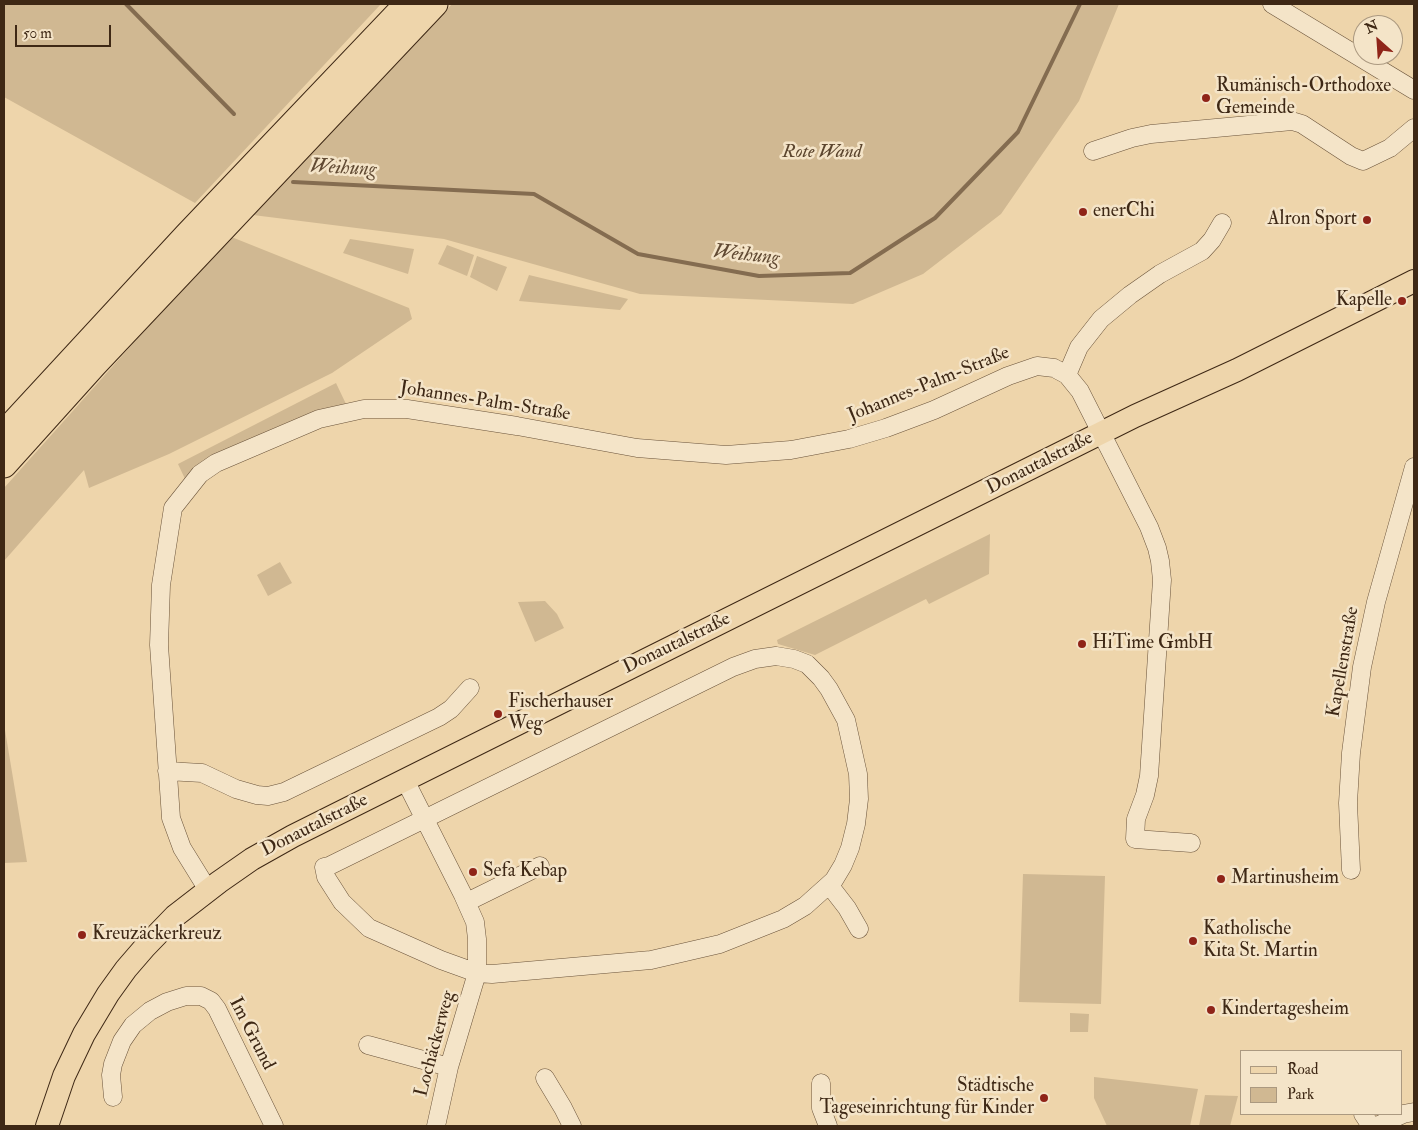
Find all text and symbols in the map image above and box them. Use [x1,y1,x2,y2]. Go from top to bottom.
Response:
scale bar [18,15,114,47]
north arrow [1353,15,1403,65]
text: N [1362,17,1381,37]
text: 50 m [23,24,52,43]
place label: Rumänisch-Orthodoxe Gemeinde [1216,76,1391,120]
marker: Rumänisch-Orthodoxe Gemeinde [1200,92,1212,104]
park label: Rote Wand [782,142,862,164]
water label: Weihung [309,155,377,183]
place label: enerChi [1093,201,1155,223]
marker: enerChi [1077,206,1089,218]
place label: Alron Sport [1268,209,1357,231]
marker: Alron Sport [1361,214,1373,226]
water label: Weihung [712,241,780,271]
place label: Kapelle [1336,290,1392,312]
marker: Kapelle [1396,295,1408,307]
street label: Johannes-Palm-Straße [845,342,1013,428]
street label: Johannes-Palm-Straße [398,377,572,427]
street label: Donautalstraße [983,427,1097,501]
street label: Kapellenstraße [1323,605,1365,719]
street label: Donautalstraße [620,608,734,680]
place label: HiTime GmbH [1092,633,1213,655]
marker: HiTime GmbH [1076,638,1088,650]
place label: Fischerhauser Weg [508,692,613,736]
marker: Fischerhauser Weg [492,708,504,720]
street label: Donautalstraße [258,789,372,863]
place label: Sefa Kebap [483,861,567,883]
marker: Sefa Kebap [467,866,479,878]
place label: Martinusheim [1231,868,1339,890]
marker: Martinusheim [1215,873,1227,885]
place label: Katholische Kita St. Martin [1203,919,1318,963]
place label: Kreuzäckerkreuz [92,924,222,946]
marker: Kreuzäckerkreuz [76,929,88,941]
marker: Katholische Kita St. Martin [1187,935,1199,947]
street label: Lochäckerweg [411,989,461,1099]
street label: Im Grund [223,994,279,1074]
place label: Kindertagesheim [1221,999,1349,1021]
marker: Kindertagesheim [1205,1004,1217,1016]
legend [1240,1050,1403,1115]
text: Road [1287,1060,1318,1079]
place label: Städtische Tageseinrichtung für Kinder [819,1076,1034,1120]
text: Park [1287,1085,1314,1104]
marker: Städtische Tageseinrichtung für Kinder [1038,1092,1050,1104]

